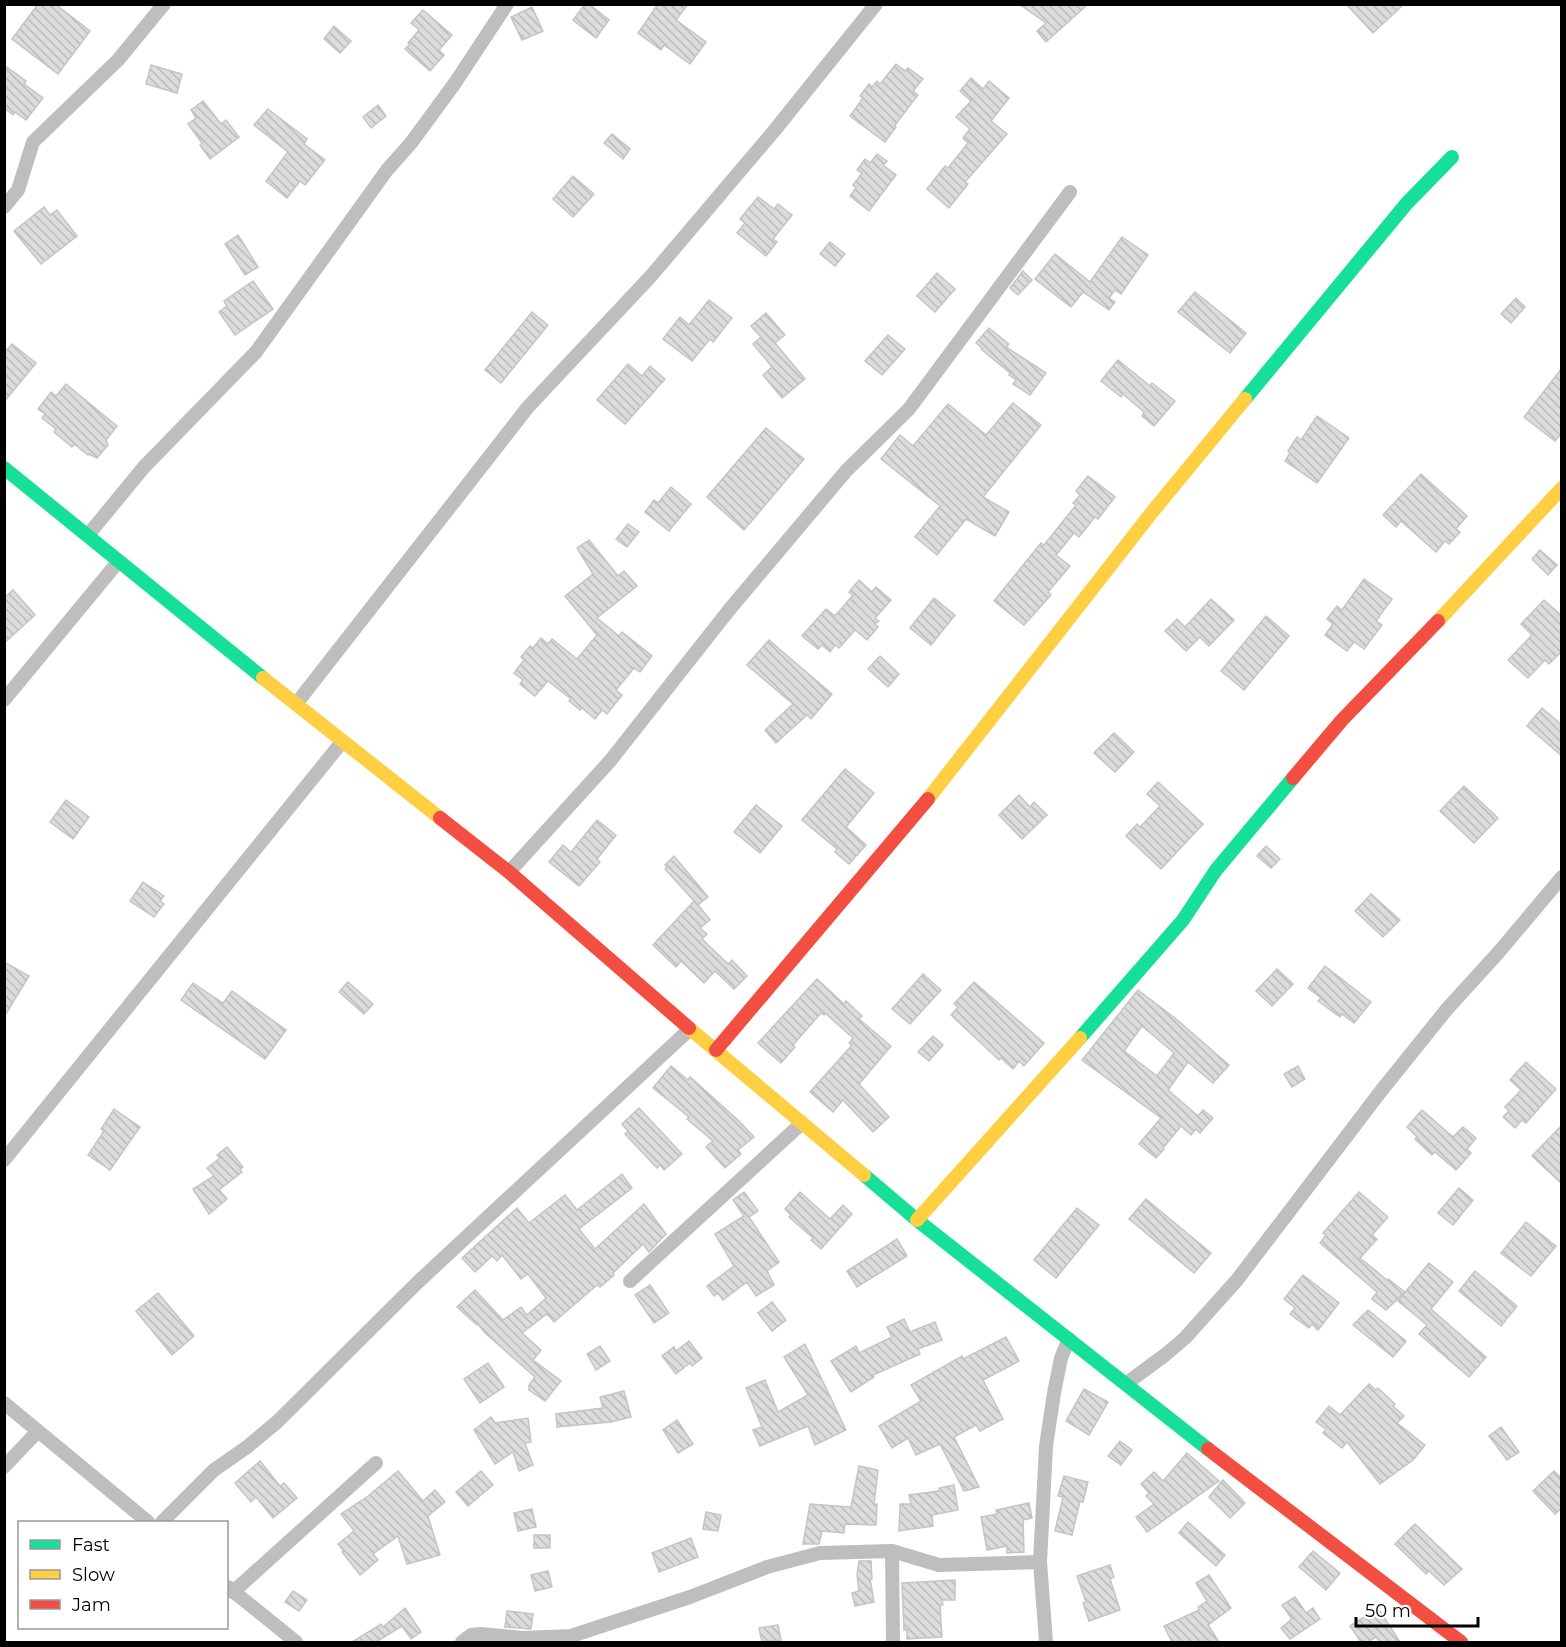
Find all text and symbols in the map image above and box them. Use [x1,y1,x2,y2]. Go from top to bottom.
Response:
legend [18,1521,228,1629]
text: Fast [72,1534,110,1556]
text: Slow [72,1564,115,1586]
scale bar [1356,1590,1478,1628]
text: Jam [71,1594,111,1616]
text: 50 m [1365,1600,1411,1622]

